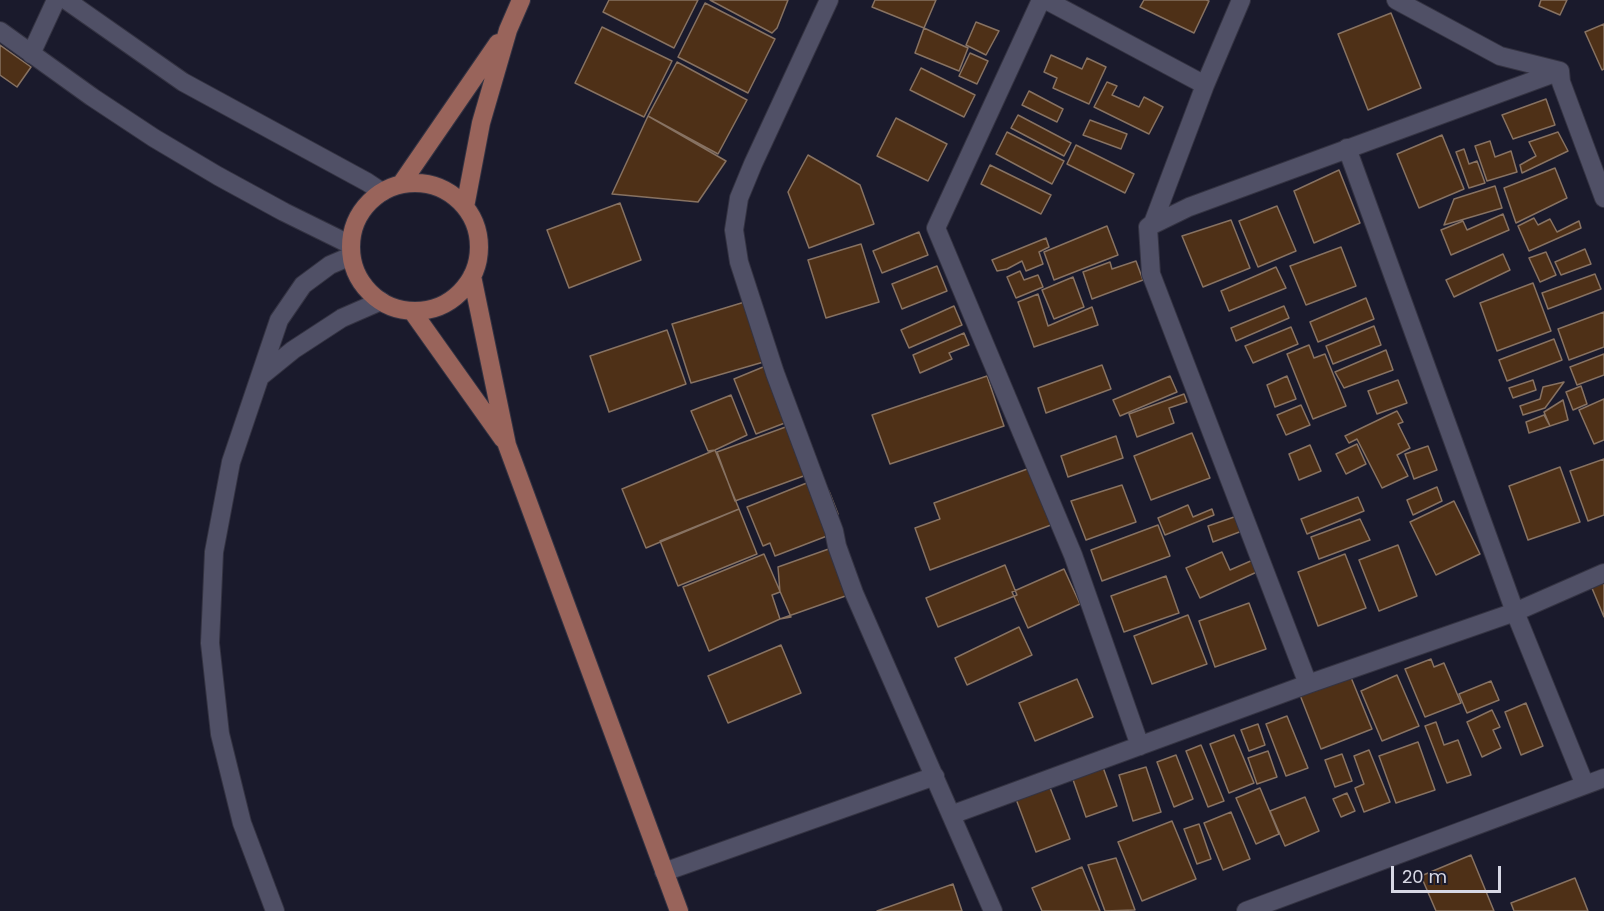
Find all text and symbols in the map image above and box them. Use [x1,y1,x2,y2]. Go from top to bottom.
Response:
scale bar [1394,854,1504,892]
text: 20 m [1402,864,1447,889]

